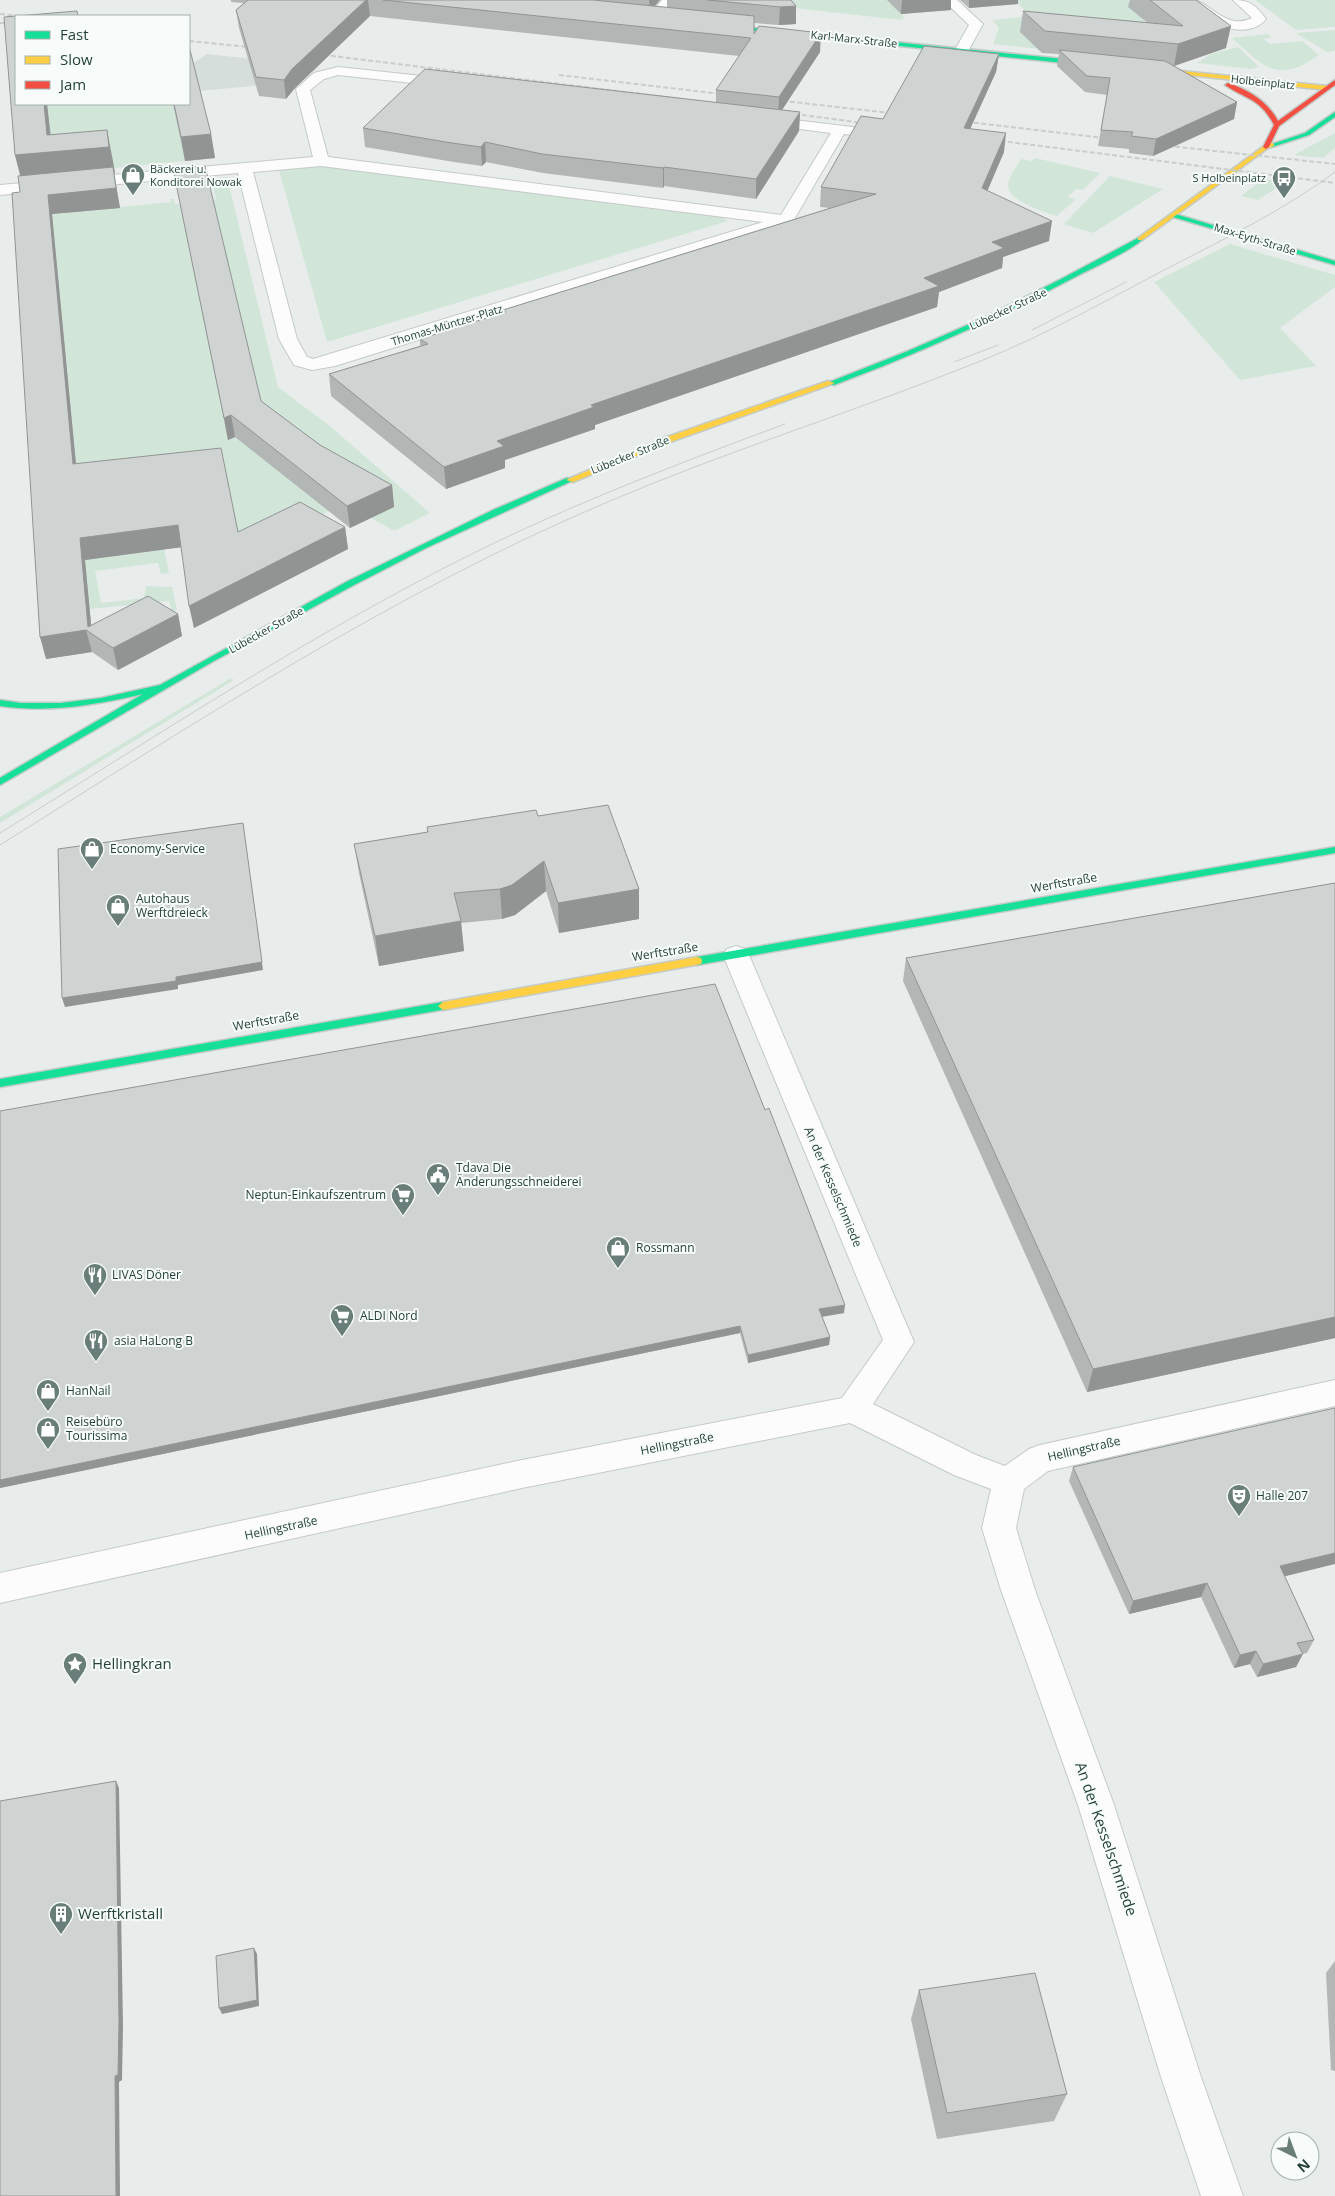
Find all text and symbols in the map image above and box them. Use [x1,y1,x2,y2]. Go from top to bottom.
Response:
legend [15,15,190,105]
text: Fast [60,24,89,44]
street label: Karl-Marx-Straße [810,26,898,51]
text: Slow [60,49,93,69]
street label: Holbeinplatz [1230,71,1296,92]
text: Jam [58,74,86,94]
place label: Bäckerei u. Konditorei Nowak [150,161,242,189]
shop icon: Bäckerei u. Konditorei Nowak [120,162,146,196]
bus stop icon: S Holbeinplatz [1271,165,1297,199]
place label: S Holbeinplatz [1192,170,1266,185]
street label: Max-Eyth-Straße [1212,219,1298,258]
street label: Lübecker Straße [967,284,1049,333]
street label: Thomas-Müntzer-Platz [389,300,504,349]
street label: Lübecker Straße [588,432,671,477]
street label: Lübecker Straße [226,603,306,656]
shop icon: Economy-Service [79,836,105,870]
place label: Economy-Service [110,840,205,857]
street label: Werftstraße [1030,868,1099,897]
place label: Autohaus Werftdreieck [136,890,209,921]
shop icon: Autohaus Werftdreieck [105,893,131,927]
street label: Werftstraße [631,938,699,965]
street label: Werftstraße [232,1006,301,1035]
street label: An der Kesselschmiede [800,1124,867,1250]
place label: Tdava Die Änderungsschneiderei [456,1159,582,1190]
public building icon: Tdava Die Änderungsschneiderei [425,1162,451,1196]
supermarket icon: Neptun-Einkaufszentrum [390,1182,416,1216]
place label: Neptun-Einkaufszentrum [246,1186,386,1203]
shop icon: Rossmann [605,1235,631,1269]
place label: Rossmann [636,1239,695,1256]
restaurant icon: LIVAS Döner [82,1262,108,1296]
place label: LIVAS Döner [112,1266,181,1283]
supermarket icon: ALDI Nord [329,1303,355,1337]
place label: ALDI Nord [360,1307,418,1324]
restaurant icon: asia HaLong B [83,1328,109,1362]
place label: asia HaLong B [114,1332,193,1349]
shop icon: HanNail [35,1378,61,1412]
place label: HanNail [66,1382,111,1399]
place label: Reisebüro Tourissima [66,1413,127,1444]
shop icon: Reisebüro Tourissima [35,1416,61,1450]
street label: Hellingstraße [639,1428,715,1459]
street label: Hellingstraße [1046,1432,1122,1465]
theatre icon: Halle 207 [1226,1483,1252,1517]
place label: Halle 207 [1256,1487,1308,1504]
street label: Hellingstraße [243,1511,319,1544]
place icon: Hellingkran [62,1651,88,1685]
place label: Hellingkran [92,1653,172,1673]
street label: An der Kesselschmiede [1071,1759,1143,1918]
building icon: Werftkristall [48,1901,74,1935]
place label: Werftkristall [78,1903,163,1923]
north arrow [1270,2131,1320,2181]
text: N [1293,2155,1315,2177]

